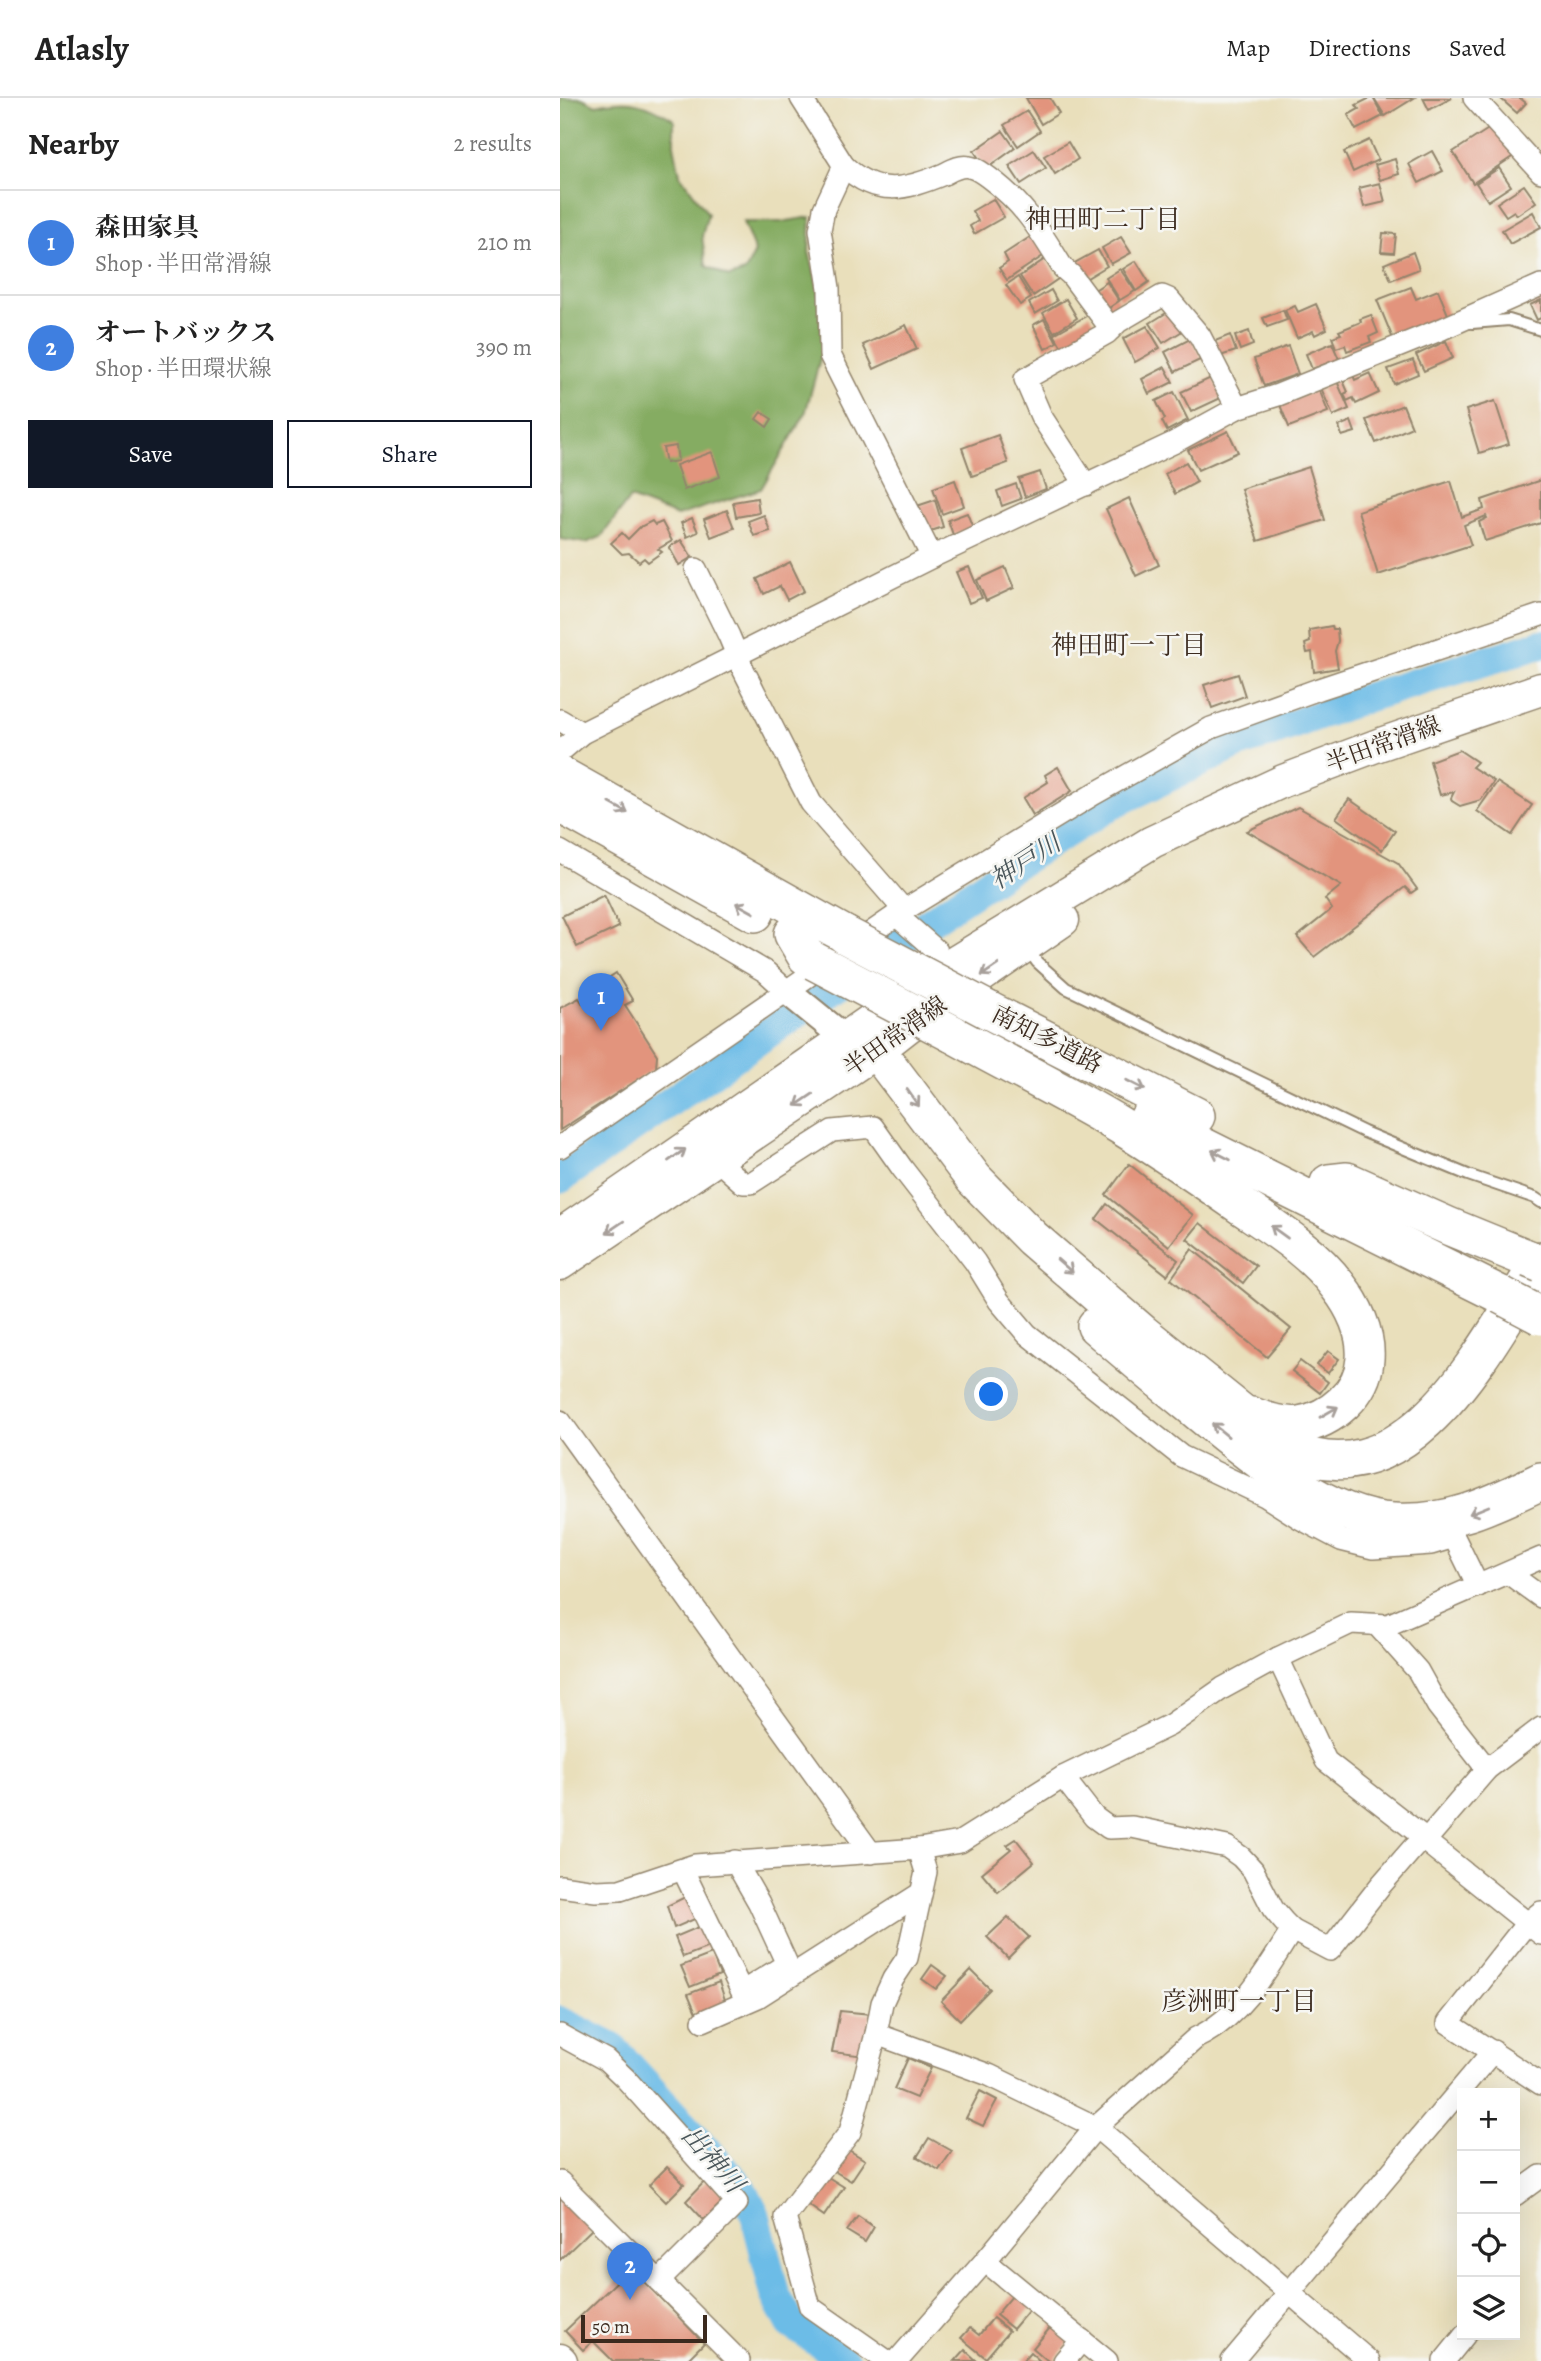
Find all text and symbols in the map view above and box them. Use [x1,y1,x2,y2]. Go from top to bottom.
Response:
text: Atlasly [35,26,129,71]
text: Map [1226,32,1270,64]
text: Directions [1308,32,1411,64]
text: Saved [1449,32,1506,64]
text: Nearby [28,124,119,164]
text: 2 results [454,128,532,159]
district label: 神田町二丁目 [1025,202,1181,237]
text: 森田家具 [95,210,199,245]
text: 1 [47,227,55,258]
text: 210 m [477,227,532,258]
text: Shop · 半田常滑線 [95,248,272,279]
text: オートバックス [95,315,276,350]
text: 2 [45,332,57,363]
text: 390 m [476,332,532,363]
text: Shop · 半田環状線 [95,353,272,384]
button: Save [28,420,273,488]
button: Share [287,420,532,488]
district label: 神田町一丁目 [1051,628,1207,663]
street label: 半田常滑線 [1321,708,1445,780]
one-way arrow [609,801,629,815]
water label: 神戸川 [983,824,1070,897]
one-way arrow [736,901,756,915]
one-way arrow [981,963,1001,977]
pin: 1 [578,973,624,1031]
street label: 半田常滑線 [837,988,953,1084]
street label: 南知多道路 [986,998,1108,1080]
one-way arrow [1126,1079,1146,1093]
one-way arrow [906,1088,920,1107]
one-way arrow [795,1093,814,1107]
one-way arrow [1211,1147,1232,1161]
one-way arrow [667,1148,686,1162]
one-way arrow [606,1219,625,1234]
one-way arrow [1270,1225,1289,1239]
one-way arrow [1055,1258,1073,1274]
your location [974,1377,1008,1411]
one-way arrow [1319,1405,1339,1419]
one-way arrow [1212,1422,1230,1438]
one-way arrow [1469,1504,1490,1517]
district label: 彦洲町一丁目 [1161,1984,1317,2019]
map controls [1457,2088,1520,2340]
button: + [1457,2088,1520,2151]
water label: 出神川 [674,2118,753,2203]
button: − [1457,2151,1520,2214]
button: locate [1457,2214,1520,2277]
pin: 2 [607,2242,653,2300]
button: layers [1457,2277,1520,2340]
scale bar [581,2312,707,2344]
text: 50 m [592,2314,630,2340]

